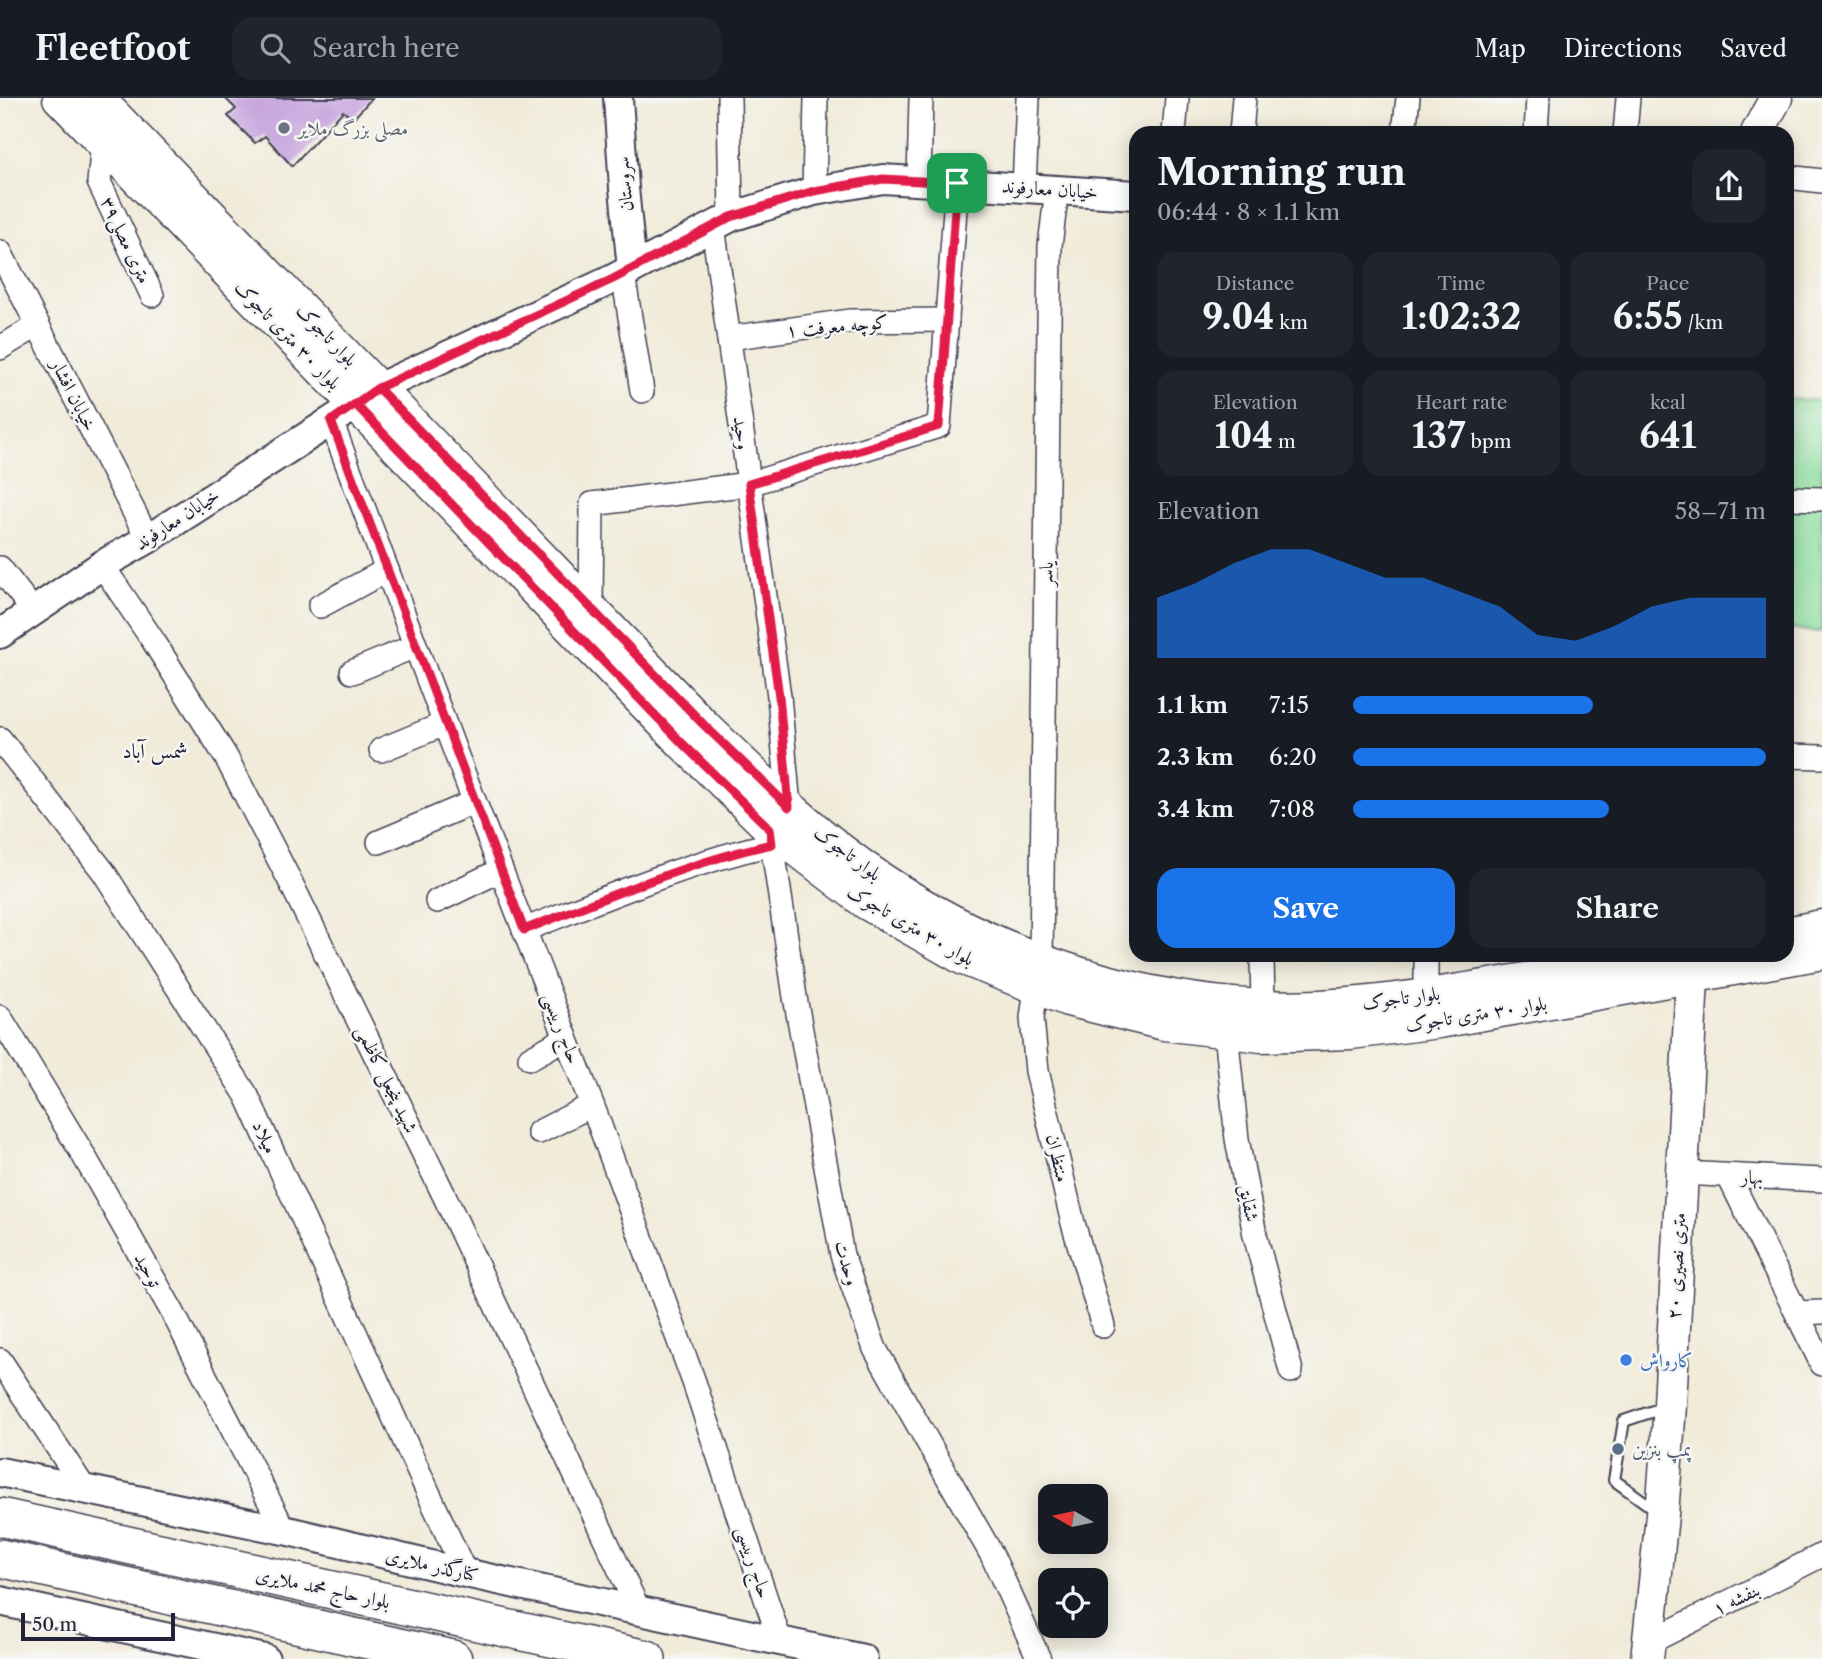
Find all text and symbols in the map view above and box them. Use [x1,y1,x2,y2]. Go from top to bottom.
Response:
search box [232,17,722,80]
text: Fleetfoot [35,28,190,69]
icon: search [256,29,294,67]
text: Search here [312,32,460,64]
text: Map [1474,34,1526,63]
text: Directions [1564,34,1682,63]
text: Saved [1720,34,1787,63]
place label: مصلی بزرگ ملایر [296,117,408,143]
marker: مصلی بزرگ ملایر [276,120,292,136]
text: Morning run [1157,148,1406,195]
button: share [1692,149,1766,223]
pin [927,153,987,213]
street label: سروستان [610,155,639,213]
icon: arrive [938,164,976,202]
street label: خیابان معارفوند [1001,174,1099,205]
street label: ۳۹متری مصلی [93,193,156,288]
text: 06:44 · 8 × 1.1 km [1157,198,1340,226]
text: Distance [1216,272,1294,295]
text: Time [1437,272,1486,295]
text: Pace [1646,272,1689,295]
street label: بلوار ۳۰ متری تاجوک [229,276,346,395]
text: 9.04 [1202,295,1274,338]
text: 1:02:32 [1402,295,1521,338]
text: 6:55 [1613,295,1683,338]
street label: بلوار تاجوک [291,299,362,372]
street label: کوچه معرفت ۱ [785,310,889,344]
text: km [1274,311,1308,334]
text: /km [1683,311,1723,334]
street label: خیابان افشار [45,353,102,435]
text: Elevation [1213,391,1298,414]
text: Heart rate [1416,391,1507,414]
text: kcal [1650,391,1686,414]
text: 104 [1215,414,1273,457]
text: 137 [1412,414,1465,457]
text: 641 [1639,414,1697,457]
street label: وحید [728,415,756,451]
text: m [1273,430,1296,453]
text: bpm [1465,430,1511,453]
street label: خیابان معارفوند [130,483,224,556]
text: Elevation [1157,497,1260,525]
text: 58–71 m [1675,497,1766,525]
street label: یاسر [1034,560,1059,589]
text: 1.1 km [1157,691,1228,719]
text: 7:15 [1269,691,1309,719]
district label: شمس آباد [122,738,188,765]
text: 2.3 km [1157,743,1234,771]
text: 6:20 [1269,743,1317,771]
text: 3.4 km [1157,795,1234,823]
text: 7:08 [1269,795,1315,823]
street label: بلوار تاجوک [809,820,886,887]
button: Save [1157,868,1455,948]
button: Share [1469,868,1766,948]
street label: بلوار ۳۰ متری تاجوک [843,879,979,972]
street label: بلوار تاجوک [1361,982,1441,1015]
street label: حاج رییسی [532,989,586,1069]
street label: بلوار ۳۰ متری تاجوک [1404,991,1549,1038]
street label: شهید پنجعلی کاظمی [348,1021,423,1138]
street label: میلاد [247,1117,283,1157]
street label: منتظران [1040,1132,1075,1185]
street label: بهار [1739,1165,1763,1190]
street label: شقایق [1233,1182,1264,1224]
street label: ۲۰ متری نصیری [1662,1212,1690,1320]
street label: وحدت [830,1238,864,1288]
street label: توحید [128,1249,167,1292]
place label: کارواش [1640,1349,1693,1372]
marker: کارواش [1618,1352,1634,1368]
place label: پمپ بنزین [1632,1438,1691,1464]
marker: پمپ بنزین [1610,1441,1626,1457]
north arrow [1038,1484,1108,1554]
map controls [1038,1484,1108,1638]
street label: حاج رییسی [726,1523,776,1603]
street label: کنارگذر ملایری [383,1541,481,1587]
street label: بلوار حاج محمد ملایری [253,1563,392,1619]
button: locate [1038,1568,1108,1638]
street label: بنفشه ۱ [1709,1578,1763,1620]
scale bar [21,1610,175,1642]
text: 50 m [32,1613,77,1636]

